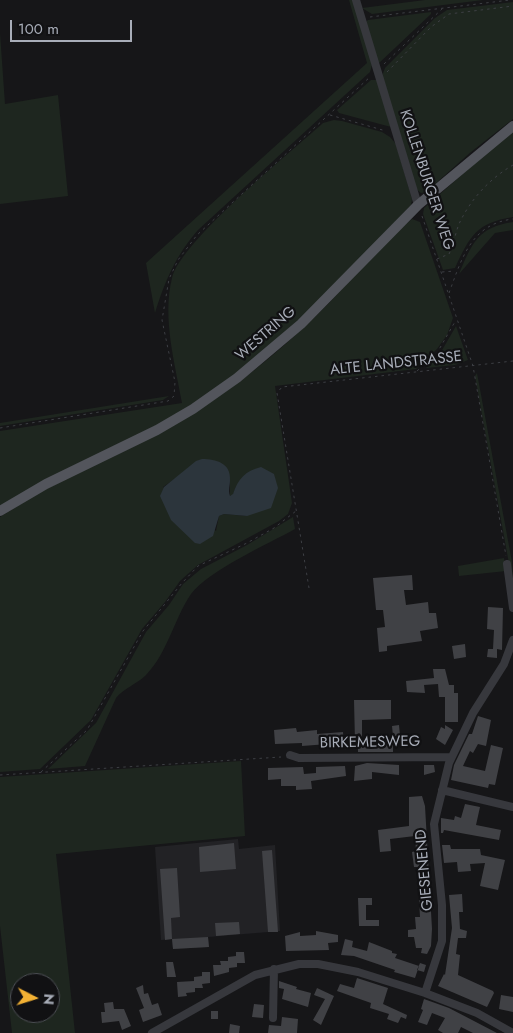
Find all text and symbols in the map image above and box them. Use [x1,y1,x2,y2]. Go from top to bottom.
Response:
scale bar [12,10,135,42]
text: 100 m [18,18,59,40]
street label: KOLLENBURGER WEG [395,108,457,252]
street label: WESTRING [232,303,300,365]
street label: ALTE LANDSTRASSE [329,348,463,380]
street label: BIRKEMESWEG [320,733,420,753]
street label: GIESENEND [412,829,438,911]
north arrow [10,973,60,1023]
text: N [38,993,59,1006]

